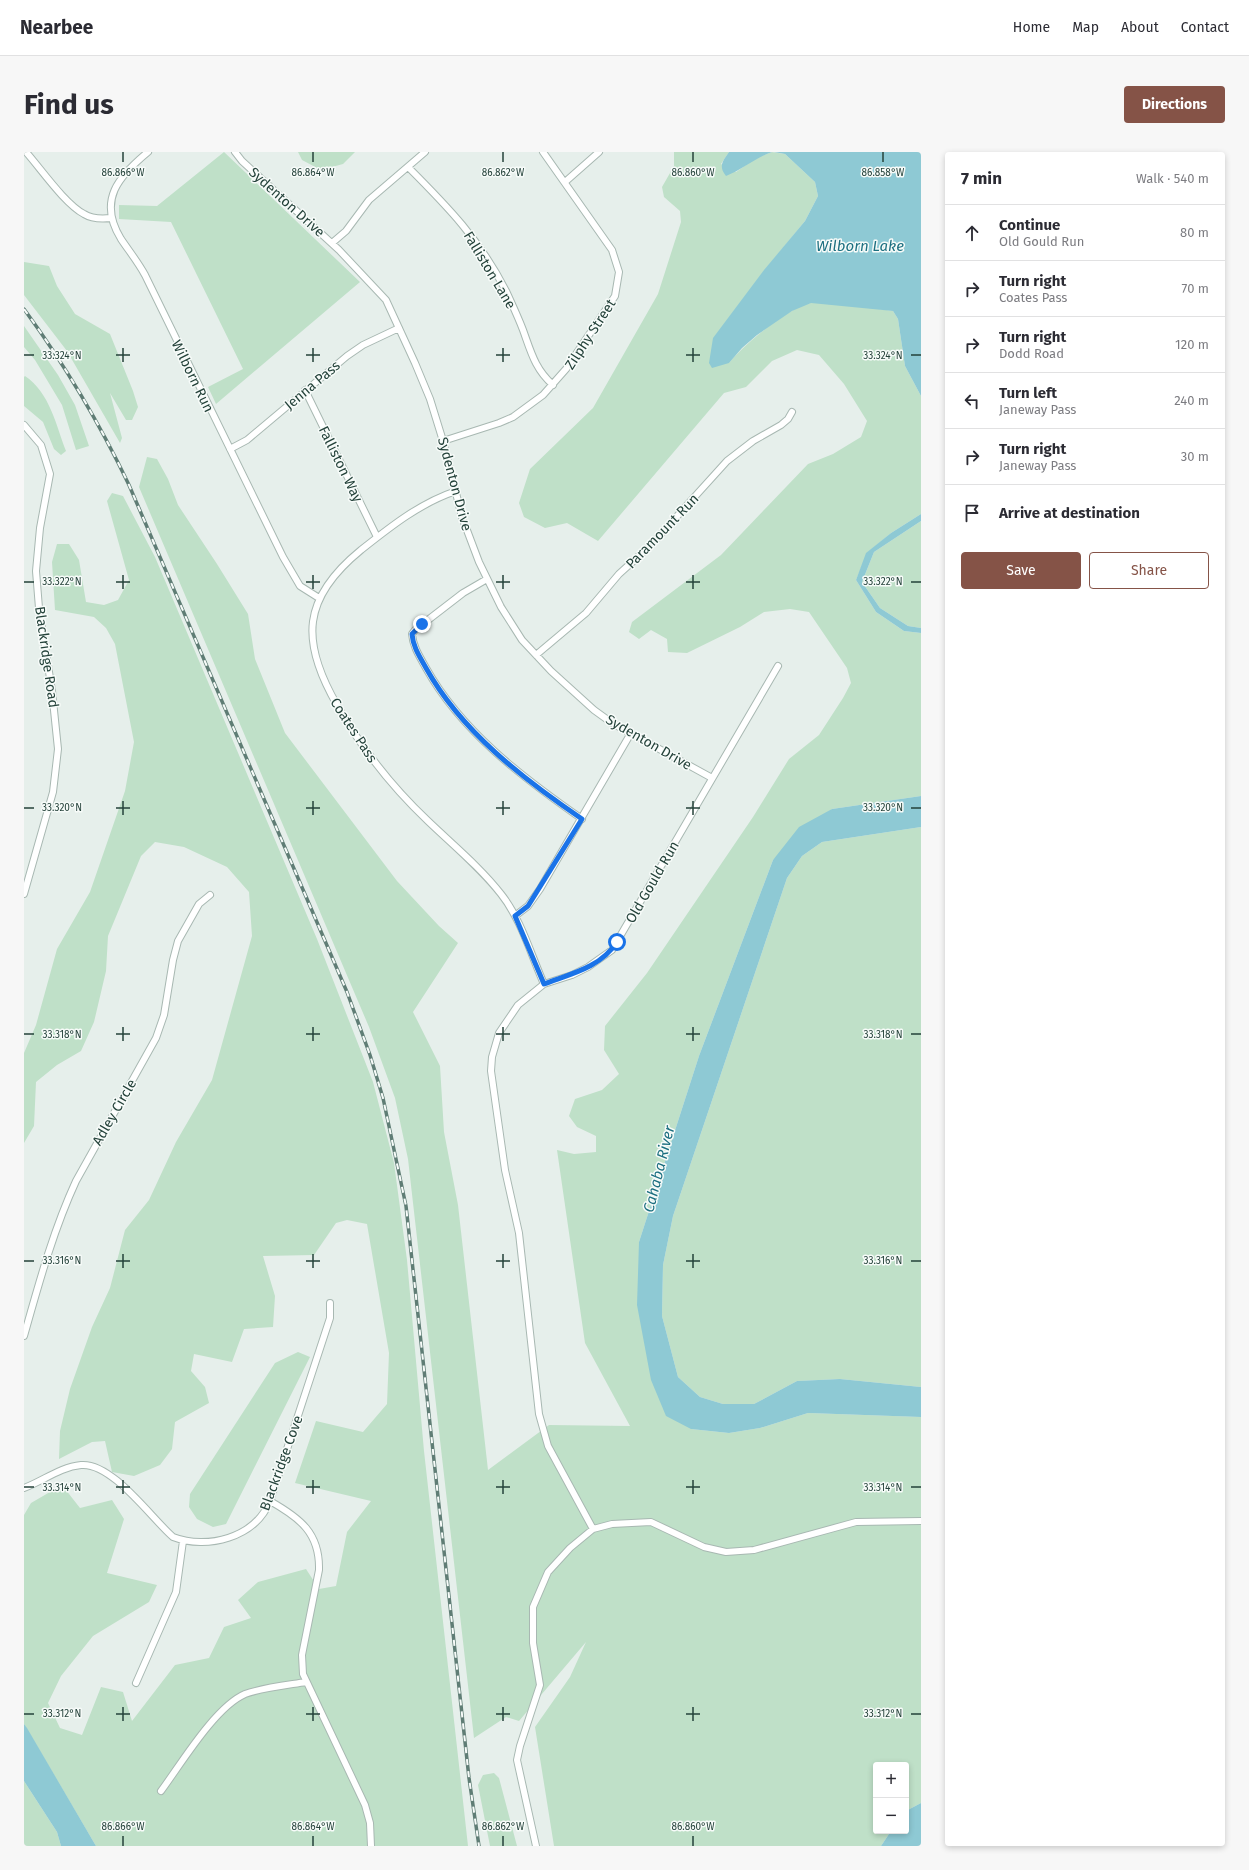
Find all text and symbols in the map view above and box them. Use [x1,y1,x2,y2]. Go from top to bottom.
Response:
text: Nearbee [20,16,93,39]
text: Home [1013,19,1050,36]
text: Map [1072,19,1099,36]
text: About [1121,19,1159,36]
text: Contact [1181,19,1229,36]
button: Directions [1124,86,1225,123]
text: Find us [24,88,114,121]
street label: Sydenton Drive [245,164,328,241]
text: 86.866°W [102,167,145,179]
text: 86.864°W [292,167,335,179]
text: 86.862°W [482,167,525,179]
text: 86.860°W [671,167,715,179]
text: 86.858°W [862,167,905,179]
text: 7 min [961,168,1002,189]
text: Walk · 540 m [1136,171,1209,186]
text: Continue [999,216,1060,234]
icon: ahead [961,222,983,244]
text: 80 m [1180,225,1209,240]
street label: Falliston Lane [460,228,519,312]
text: Old Gould Run [999,234,1084,249]
water label: Wilborn Lake [816,237,904,255]
text: Turn right [999,272,1066,290]
icon: right [961,278,983,300]
text: 70 m [1182,281,1209,296]
text: Coates Pass [999,290,1067,305]
street label: Zilphy Street [561,295,620,373]
text: Turn right [999,328,1066,346]
icon: right [961,334,983,356]
street label: Wilborn Run [168,337,217,415]
text: 120 m [1175,337,1209,352]
text: Dodd Road [999,346,1064,361]
text: 33.324°N [42,350,82,362]
text: 33.324°N [863,350,903,362]
street label: Jenna Pass [281,357,344,414]
text: Turn left [999,384,1057,402]
icon: left [961,390,983,412]
text: 240 m [1174,393,1209,408]
text: Janeway Pass [999,402,1076,417]
street label: Falliston Way [315,423,366,505]
street label: Sydenton Drive [434,435,475,533]
text: Turn right [999,440,1066,458]
icon: right [961,446,983,468]
text: 30 m [1181,449,1209,464]
text: Janeway Pass [999,458,1076,473]
street label: Paramount Run [622,490,702,572]
icon: arrive [961,502,983,524]
text: Arrive at destination [999,504,1140,522]
button: Save [961,552,1081,589]
button: Share [1089,552,1209,589]
text: 33.322°N [42,576,82,588]
text: 33.322°N [863,576,903,588]
street label: Blackridge Road [31,605,62,709]
route end [413,615,431,633]
street label: Coates Pass [326,695,381,766]
street label: Sydenton Drive [603,711,695,774]
text: 33.320°N [42,802,82,814]
text: 33.320°N [863,802,903,814]
street label: Old Gould Run [622,838,683,926]
route start [608,933,626,951]
text: 33.318°N [42,1029,82,1041]
text: 33.318°N [863,1029,903,1041]
street label: Adley Circle [89,1076,140,1148]
water label: Cahaba River [640,1123,679,1214]
text: 33.316°N [43,1255,81,1267]
text: 33.316°N [864,1255,902,1267]
street label: Blackridge Cove [256,1413,307,1513]
text: 33.314°N [43,1482,81,1494]
text: 33.314°N [864,1482,902,1494]
text: 33.312°N [43,1708,81,1720]
text: 33.312°N [864,1708,902,1720]
map controls [873,1762,909,1834]
button: + [873,1762,909,1798]
button: − [873,1798,909,1834]
text: 86.866°W [102,1821,145,1833]
text: 86.864°W [292,1821,335,1833]
text: 86.862°W [482,1821,525,1833]
text: 86.860°W [671,1821,715,1833]

